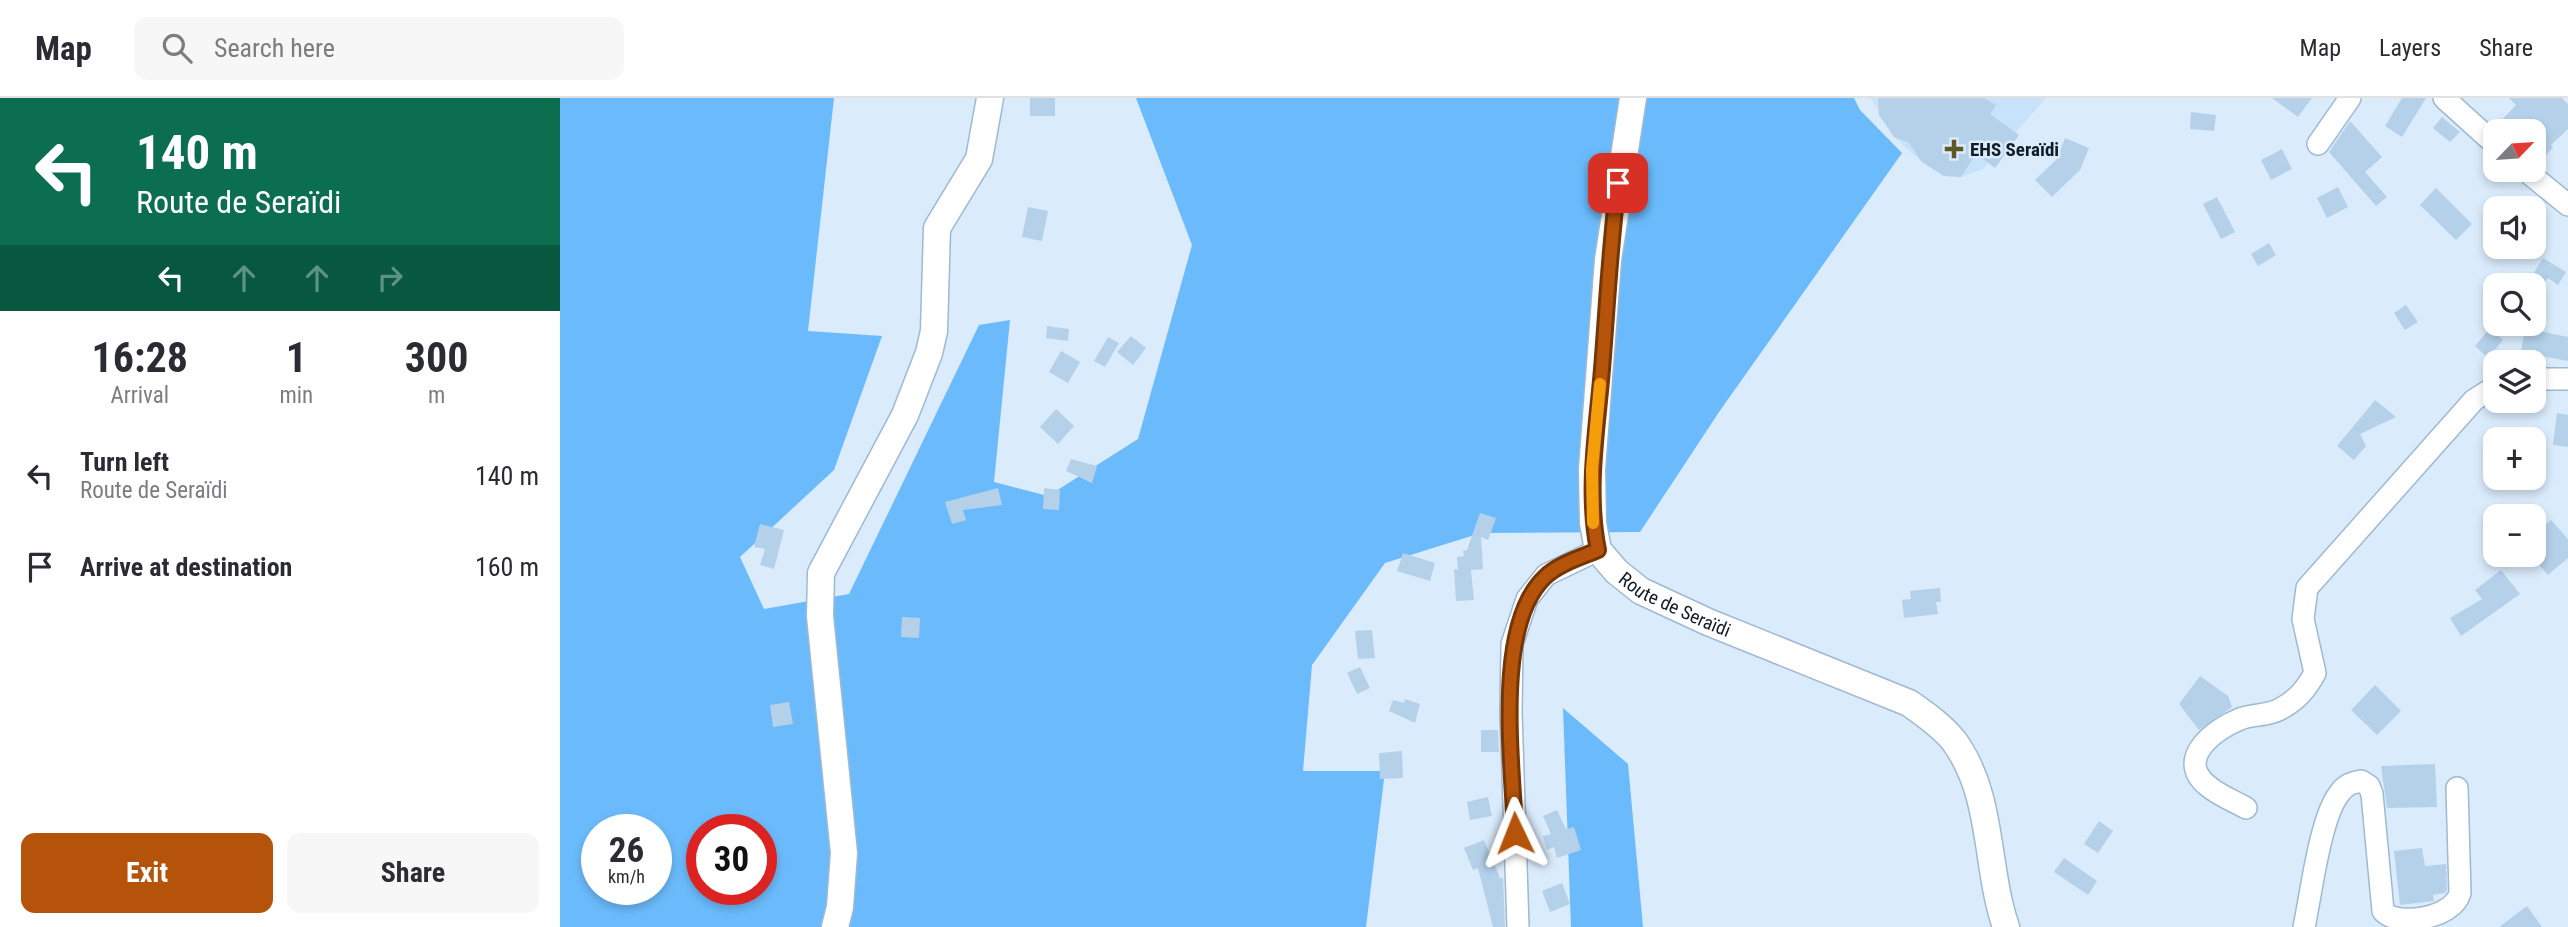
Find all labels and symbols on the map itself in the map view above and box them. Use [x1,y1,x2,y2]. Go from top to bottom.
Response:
north arrow [2483,119,2546,182]
place label: EHS Seraïdi [1970,138,2059,161]
marker: EHS Seraïdi [1944,139,1964,159]
pin [1588,153,1648,213]
street label: Route de Seraïdi [1614,567,1734,641]
position arrow [1478,796,1552,870]
speed limit sign: 30 [686,814,777,905]

